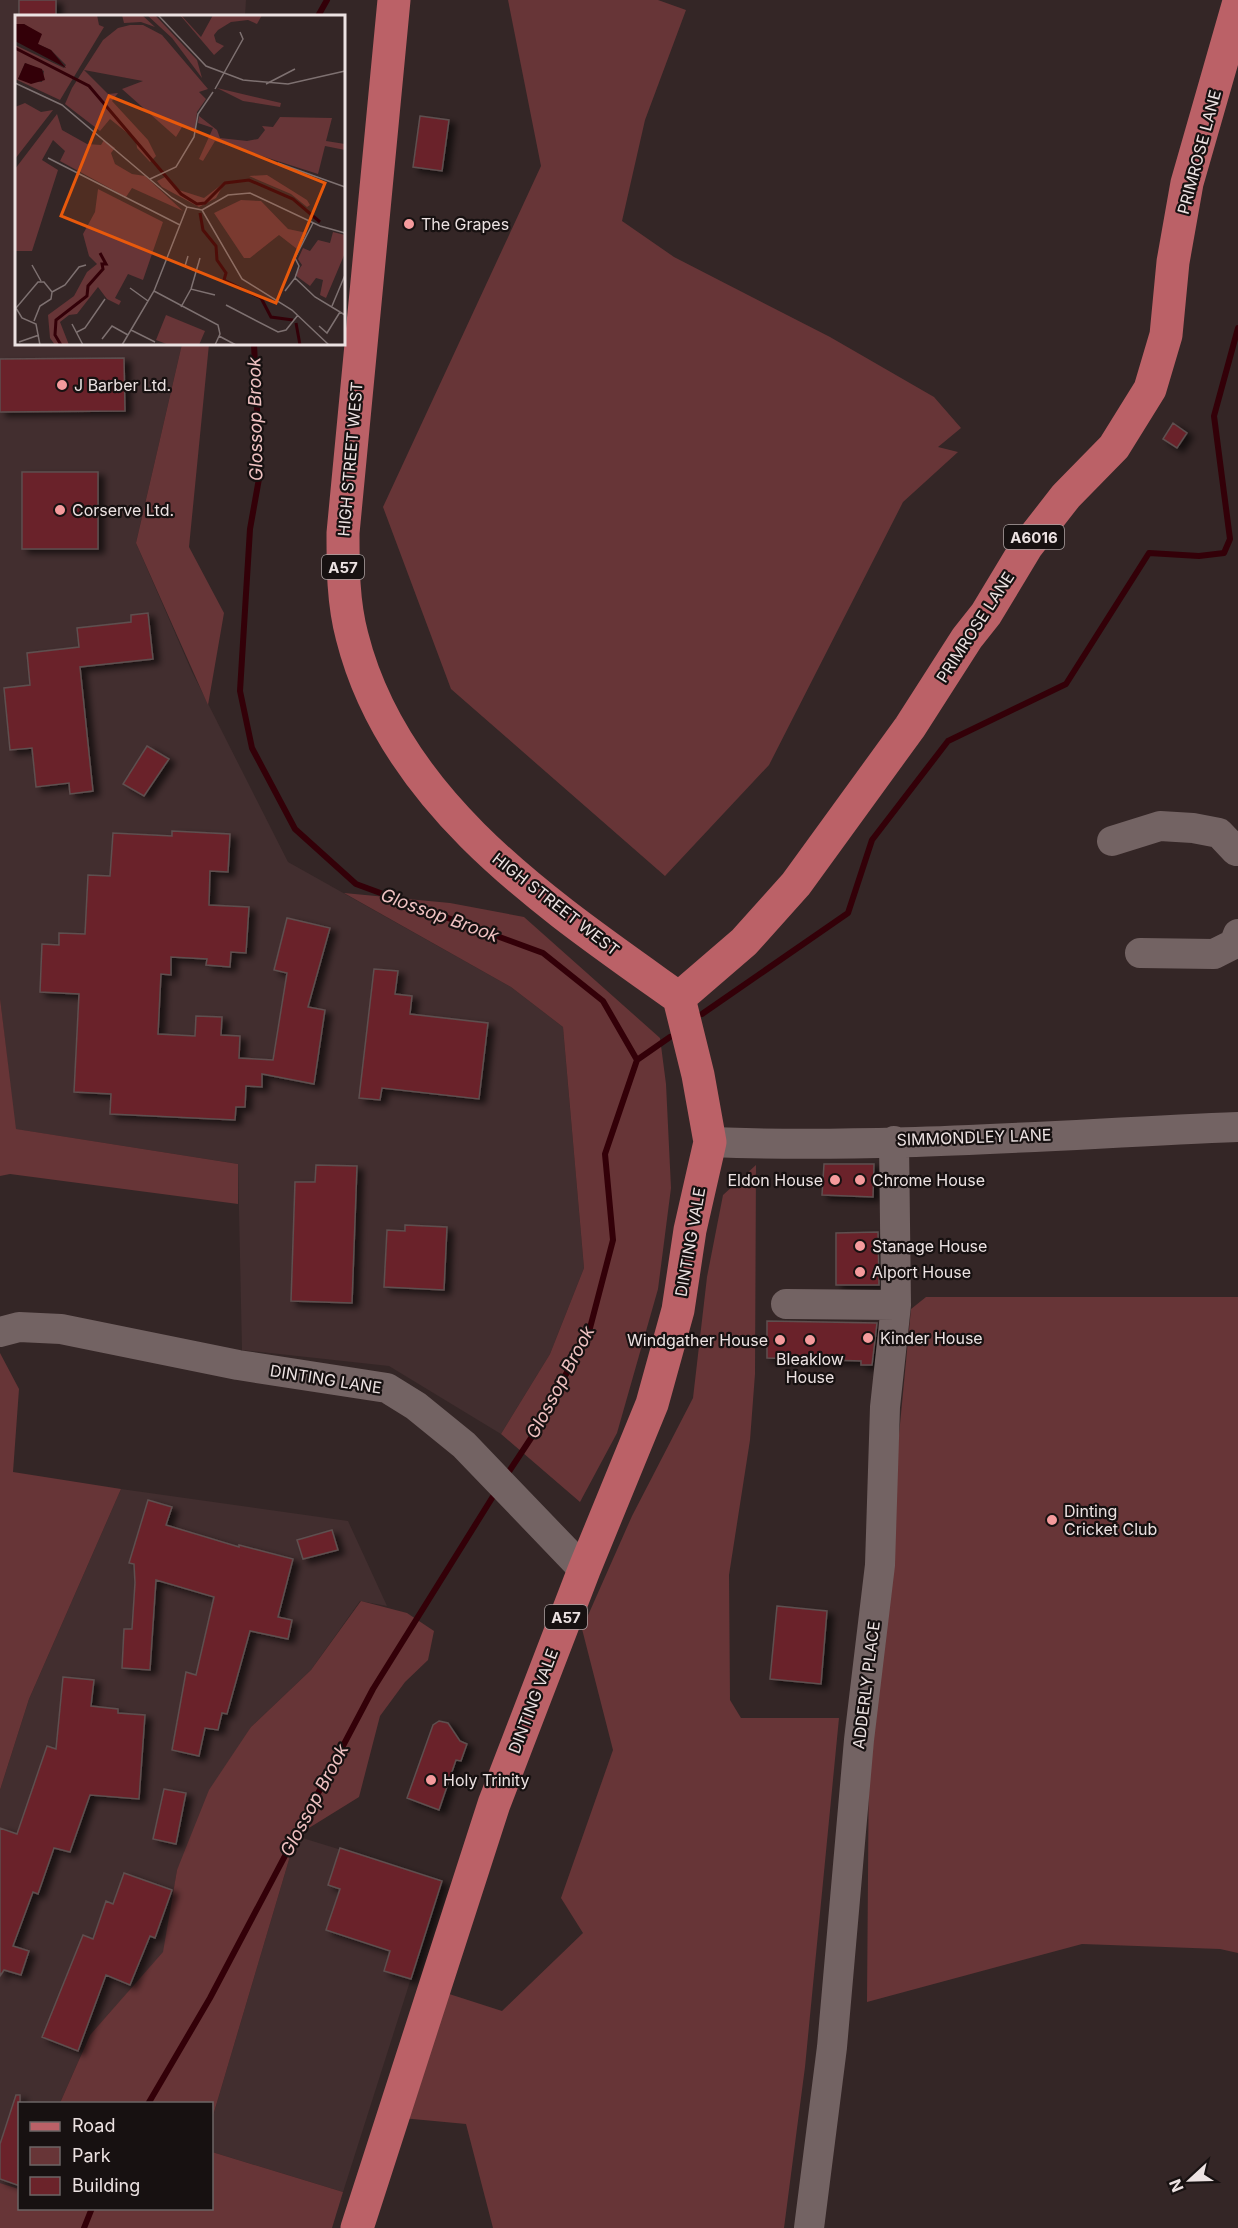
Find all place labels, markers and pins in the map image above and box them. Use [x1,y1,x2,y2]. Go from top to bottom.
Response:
place label: The Grapes [421,214,509,234]
marker: The Grapes [402,217,416,231]
place label: J Barber Ltd. [74,375,171,395]
marker: J Barber Ltd. [55,378,69,392]
place label: Corserve Ltd. [72,500,174,520]
marker: Corserve Ltd. [53,503,67,517]
place label: Eldon House [727,1170,823,1190]
place label: Chrome House [872,1170,985,1190]
marker: Eldon House [828,1173,842,1187]
marker: Chrome House [853,1173,867,1187]
place label: Stanage House [872,1236,987,1256]
marker: Stanage House [853,1239,867,1253]
place label: Alport House [872,1262,971,1282]
marker: Alport House [853,1265,867,1279]
place label: Kinder House [880,1328,983,1348]
place label: Windgather House [627,1330,768,1350]
marker: Kinder House [861,1331,875,1345]
marker: Windgather House [773,1333,787,1347]
marker: Bleaklow House [803,1333,817,1347]
place label: Bleaklow House [776,1349,844,1387]
place label: Dinting Cricket Club [1064,1501,1157,1539]
marker: Dinting Cricket Club [1045,1513,1059,1527]
place label: Holy Trinity [443,1770,529,1790]
marker: Holy Trinity [424,1773,438,1787]

